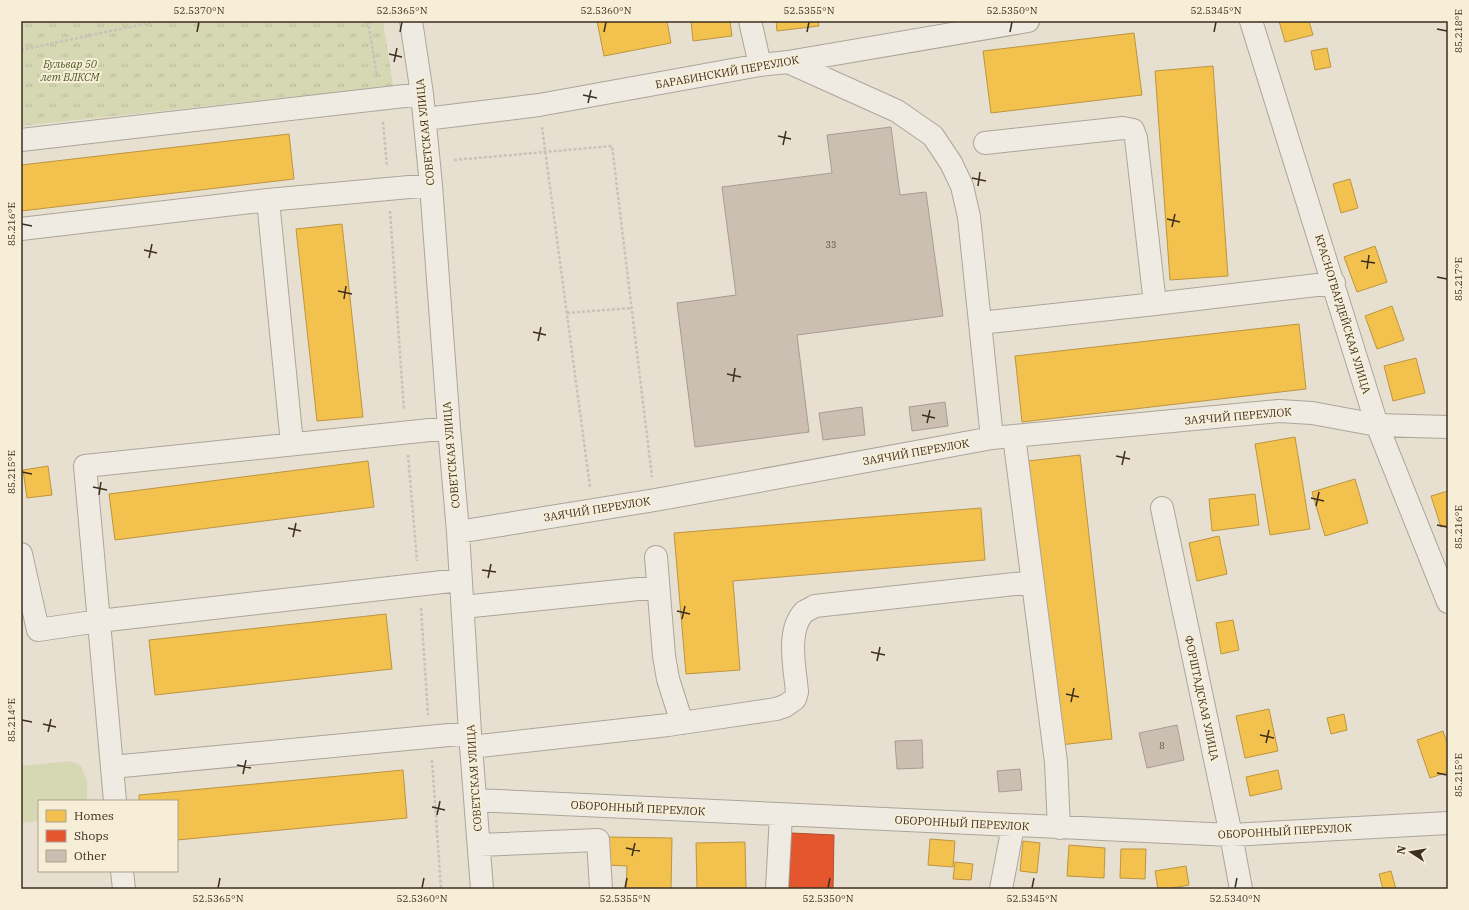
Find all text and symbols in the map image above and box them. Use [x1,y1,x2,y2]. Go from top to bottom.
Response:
text: 52.5370°N [173,4,225,17]
text: 52.5365°N [376,4,428,17]
text: 52.5360°N [580,4,632,17]
text: 52.5355°N [783,4,835,17]
text: 52.5350°N [986,4,1038,17]
text: 52.5345°N [1190,4,1242,17]
text: 85.218°E [1452,9,1465,53]
street label: БАРАБИНСКИЙ ПЕРЕУЛОК [654,52,800,92]
park label: Бульвар 50 лет ВЛКСМ [40,57,101,84]
street label: СОВЕТСКАЯ УЛИЦА [412,77,438,186]
text: 85.216°E [5,202,18,246]
street label: КРАСНОГВАРДЕЙСКАЯ УЛИЦА [1312,232,1374,396]
house number: 33 [826,239,836,250]
text: 85.217°E [1452,257,1465,301]
street label: СОВЕТСКАЯ УЛИЦА [439,400,463,509]
street label: ЗАЯЧИЙ ПЕРЕУЛОК [1184,404,1293,428]
street label: ЗАЯЧИЙ ПЕРЕУЛОК [862,436,971,468]
text: 85.215°E [5,450,18,494]
street label: ЗАЯЧИЙ ПЕРЕУЛОК [543,494,652,524]
text: 85.216°E [1452,505,1465,549]
street label: ФОРШТАДСКАЯ УЛИЦА [1182,634,1222,762]
text: 85.214°E [5,698,18,742]
street label: СОВЕТСКАЯ УЛИЦА [463,724,485,832]
house number: 8 [1159,740,1165,751]
text: 85.215°E [1452,753,1465,797]
street label: ОБОРОННЫЙ ПЕРЕУЛОК [570,797,706,819]
legend [38,800,178,872]
text: Homes [74,808,114,823]
street label: ОБОРОННЫЙ ПЕРЕУЛОК [894,812,1030,834]
street label: ОБОРОННЫЙ ПЕРЕУЛОК [1217,820,1353,842]
text: Shops [74,828,109,843]
north arrow [1391,832,1431,872]
text: N [1393,844,1409,856]
text: Other [74,848,107,863]
text: 52.5365°N [192,892,244,905]
text: 52.5360°N [396,892,448,905]
text: 52.5355°N [599,892,651,905]
text: 52.5350°N [802,892,854,905]
text: 52.5345°N [1006,892,1058,905]
text: 52.5340°N [1209,892,1261,905]

